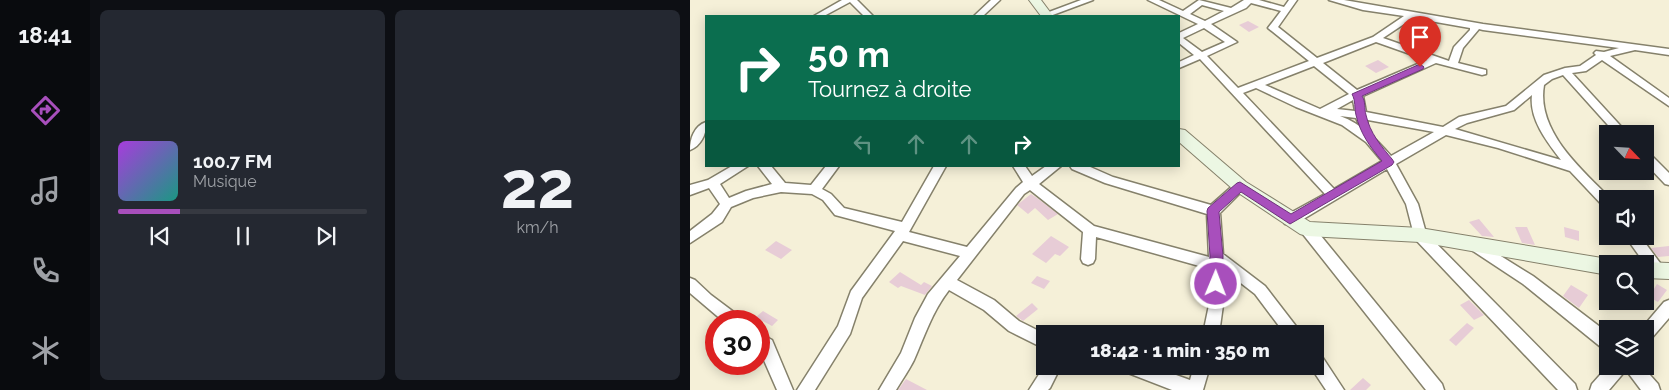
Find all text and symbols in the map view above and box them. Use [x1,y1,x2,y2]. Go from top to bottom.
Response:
pin [1399,16,1441,67]
text: 18:41 [18,22,72,48]
icon: arrive [1406,23,1434,51]
text: 50 m [808,34,890,75]
icon: right [725,35,790,100]
text: Tournez à droite [808,76,972,102]
icon: directions [28,93,63,128]
north arrow [1599,125,1654,180]
map controls [1599,125,1654,375]
icon: left [849,130,877,158]
icon: ahead [902,130,930,158]
icon: ahead [955,130,983,158]
icon: right [1008,130,1036,158]
text: 22 [501,147,574,223]
text: 100.7 FM [193,150,272,172]
text: Musique [193,172,257,191]
icon: music [28,173,63,208]
button: sound [1599,190,1654,245]
text: km/h [516,218,559,237]
icon: previous [146,222,174,250]
icon: pause [229,222,257,250]
icon: next [312,222,340,250]
icon: phone [28,253,63,288]
button: search [1599,255,1654,310]
position arrow [1189,257,1241,309]
speed limit sign: 30 [705,310,770,375]
button: layers [1599,320,1654,375]
icon: climate [28,333,63,368]
text: 18:42 · 1 min · 350 m [1090,339,1270,361]

